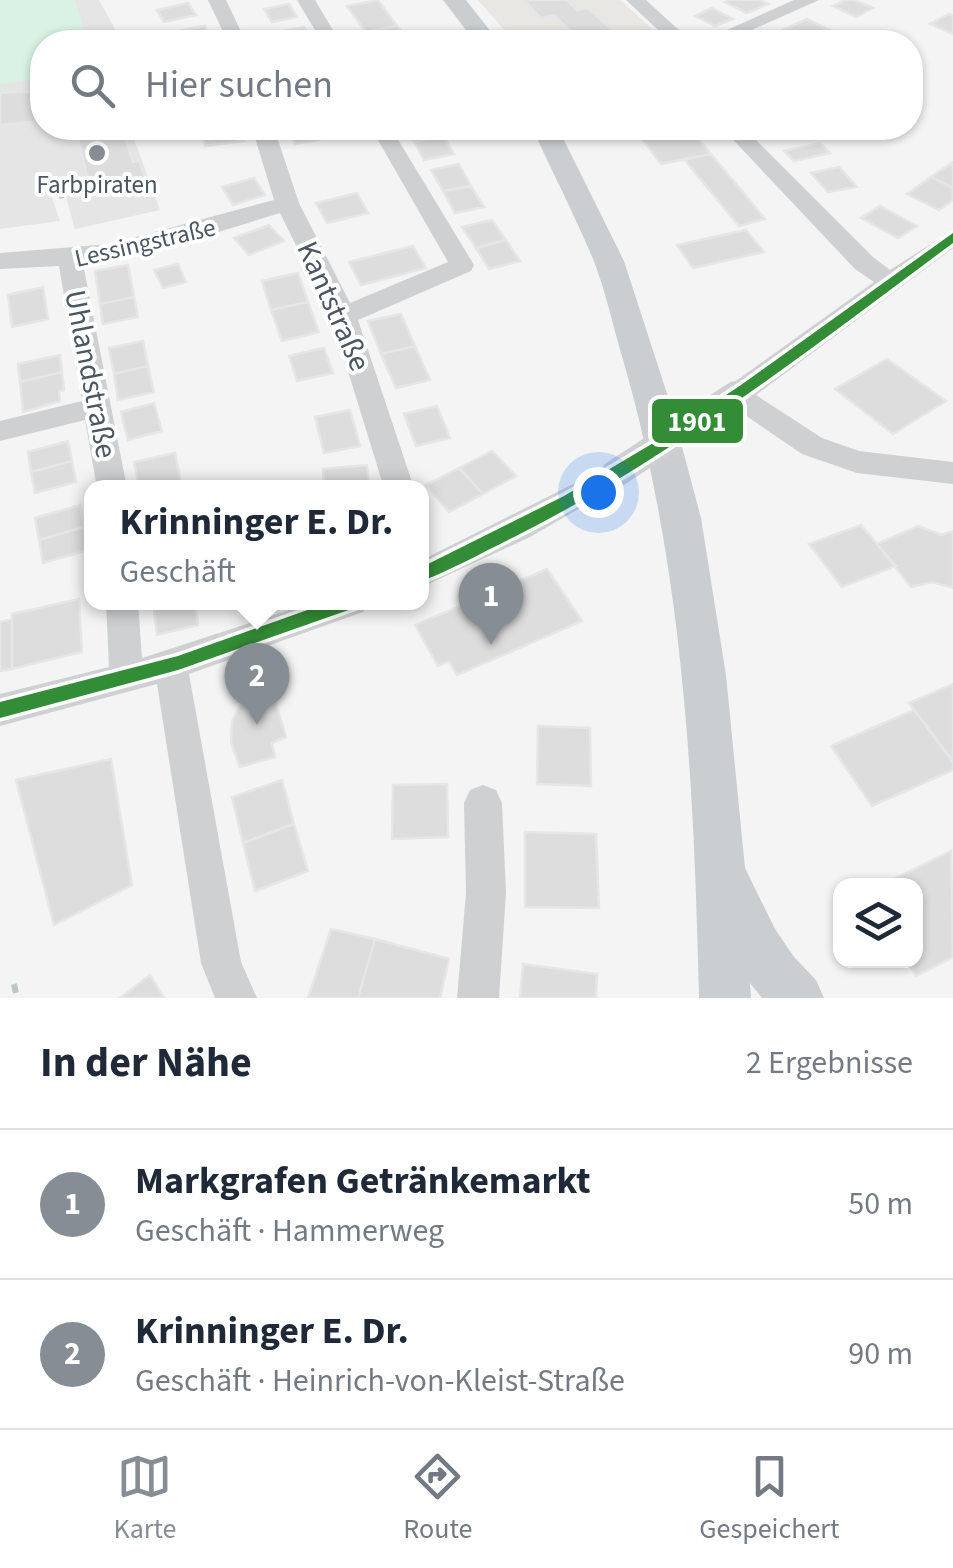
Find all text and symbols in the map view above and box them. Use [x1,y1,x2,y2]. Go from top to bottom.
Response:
search box [30,30,923,140]
icon: search [65,58,120,113]
text: Hier suchen [145,58,333,112]
marker: Farbpiraten [86,142,108,164]
place label: Farbpiraten [36,167,158,203]
street label: Lessingstraße [71,209,219,277]
street label: Kantstraße [286,234,381,378]
street label: Uhlandstraße [53,286,128,462]
line badge: 1901 [650,397,745,445]
text: 1901 [667,402,727,442]
your location [573,467,624,518]
popup [84,480,429,610]
text: Krinninger E. Dr. [120,495,393,549]
text: Geschäft [120,549,236,595]
pin: 1 [458,562,524,645]
pin: 2 [224,642,290,725]
map controls [833,878,923,968]
button: layers [833,878,923,968]
text: In der Nähe [40,1033,252,1093]
text: 2 Ergebnisse [746,1040,913,1086]
text: Markgrafen Getränkemarkt [135,1154,591,1208]
text: 1 [64,1181,81,1227]
text: 50 m [848,1181,913,1227]
text: Geschäft · Hammerweg [135,1208,444,1254]
text: Krinninger E. Dr. [135,1304,409,1358]
text: 2 [64,1331,81,1377]
text: 90 m [848,1331,913,1377]
text: Geschäft · Heinrich-von-Kleist-Straße [135,1358,625,1404]
tab: Karte [113,1449,176,1549]
tab: Route [403,1449,472,1549]
tab: Gespeichert [699,1449,840,1549]

